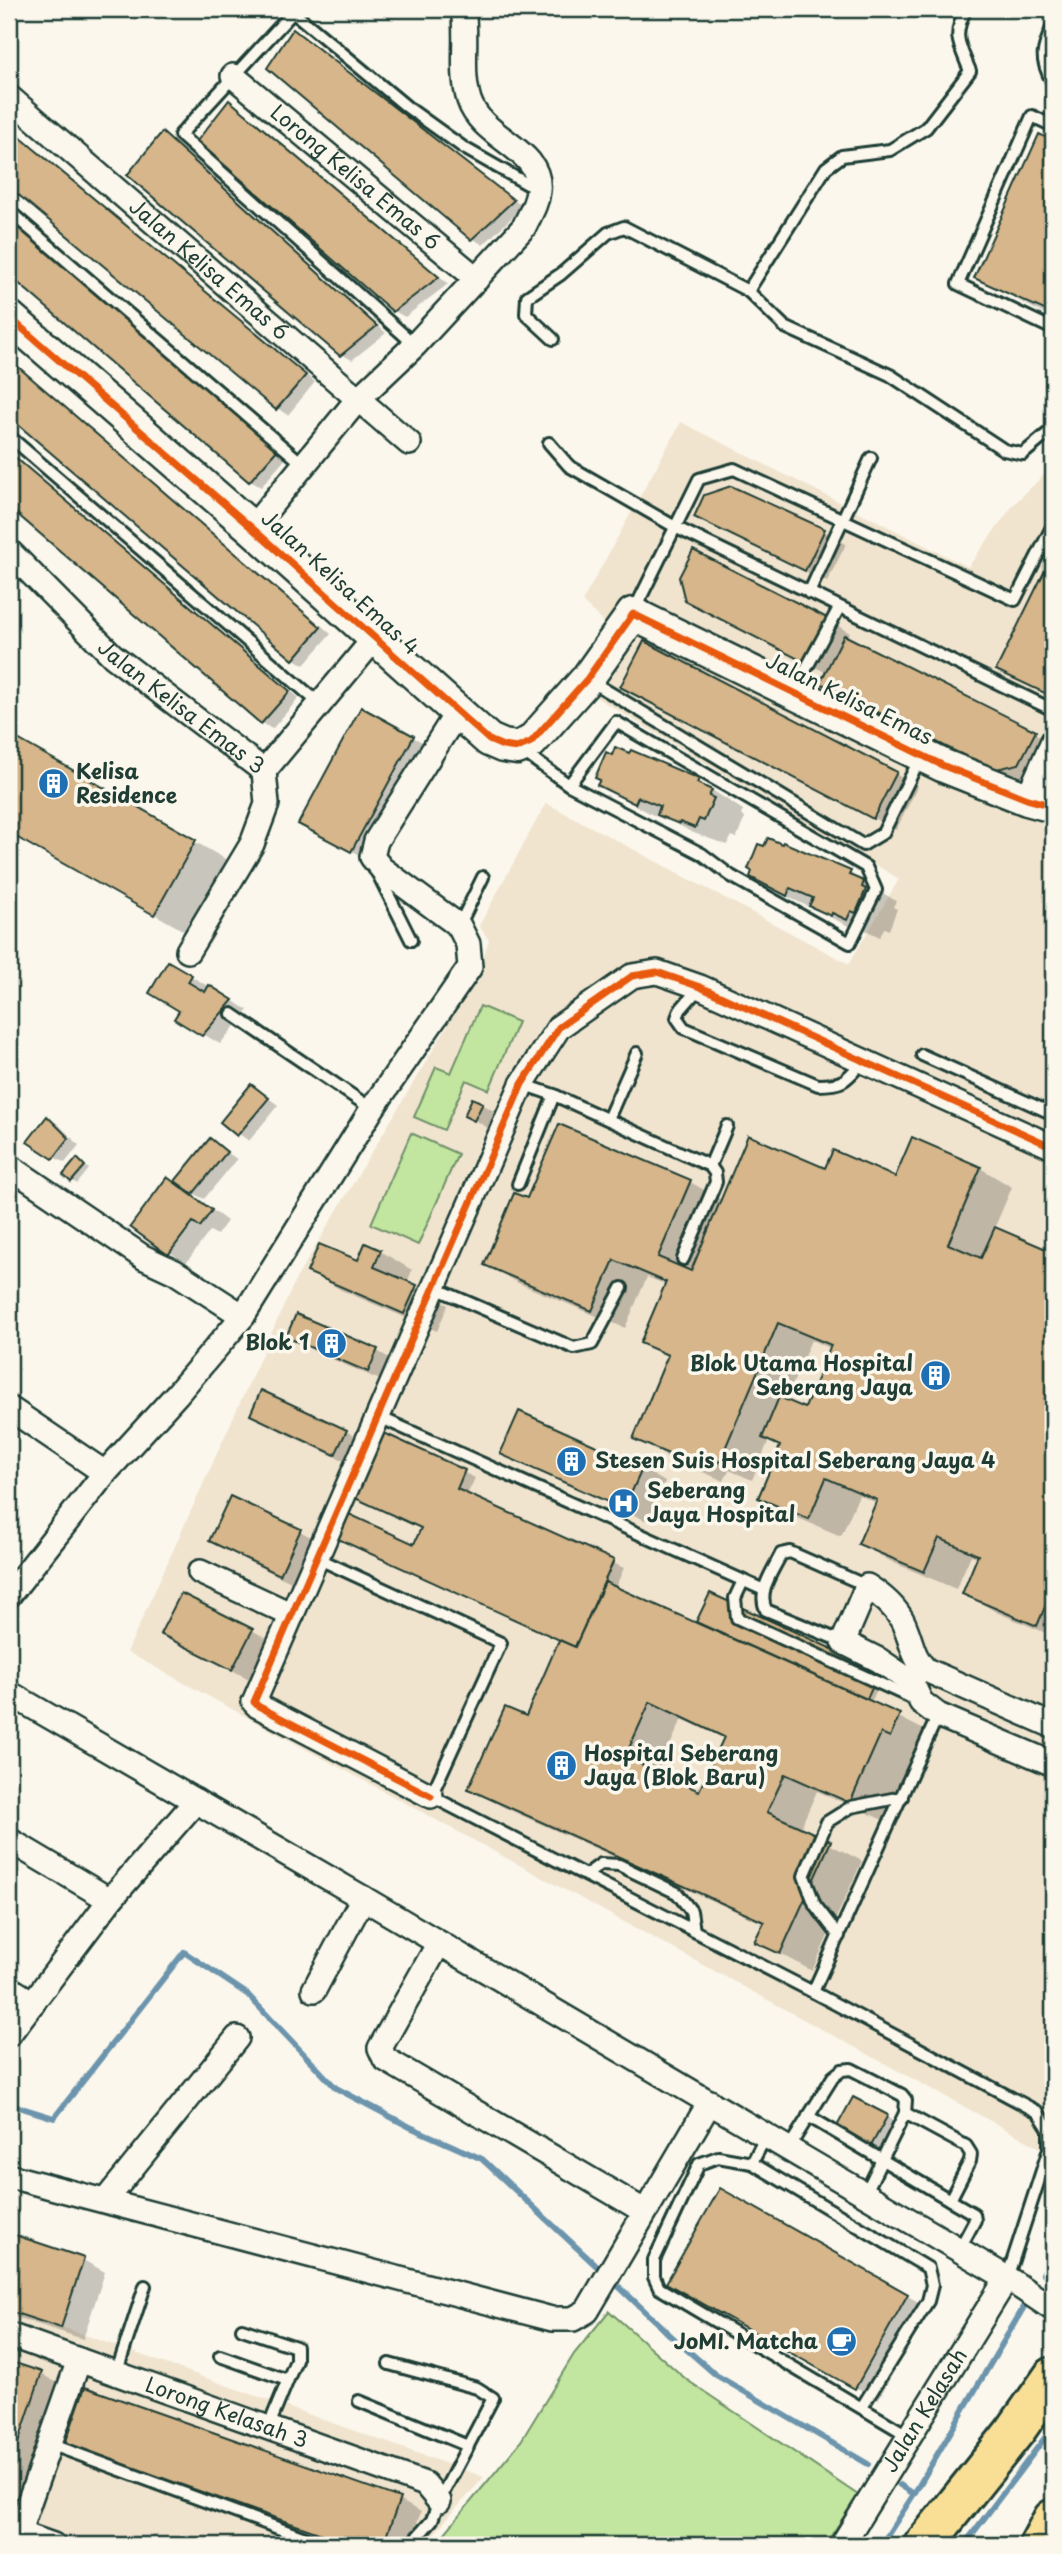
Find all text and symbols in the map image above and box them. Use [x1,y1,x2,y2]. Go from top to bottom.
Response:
street label: Lorong Kelisa Emas 6 [264,96,449,257]
street label: Jalan Kelisa Emas 6 [123,190,297,347]
street label: Jalan Kelisa Emas 4 [255,502,428,661]
street label: Jalan Kelisa Emas 3 [91,631,273,781]
street label: Jalan Kelisa Emas [761,643,939,751]
place label: Kelisa Residence [76,754,177,810]
building icon: Kelisa Residence [36,767,70,801]
place label: Blok 1 [245,1325,309,1357]
building icon: Blok 1 [315,1326,349,1360]
place label: Blok Utama Hospital Seberang Jaya [690,1346,913,1402]
building icon: Blok Utama Hospital Seberang Jaya [919,1359,953,1393]
place label: Stesen Suis Hospital Seberang Jaya 4 [595,1443,995,1475]
building icon: Stesen Suis Hospital Seberang Jaya 4 [555,1444,589,1478]
place label: Seberang Jaya Hospital [647,1473,795,1529]
hospital icon: Seberang Jaya Hospital [607,1486,641,1520]
place label: Hospital Seberang Jaya (Blok Baru) [584,1736,778,1792]
building icon: Hospital Seberang Jaya (Blok Baru) [544,1749,578,1783]
place label: JoMI. Matcha [674,2324,818,2356]
cafe icon: JoMI. Matcha [824,2325,858,2359]
street label: Jalan Kelasah [873,2341,974,2478]
street label: Lorong Kelasah 3 [141,2367,313,2455]

